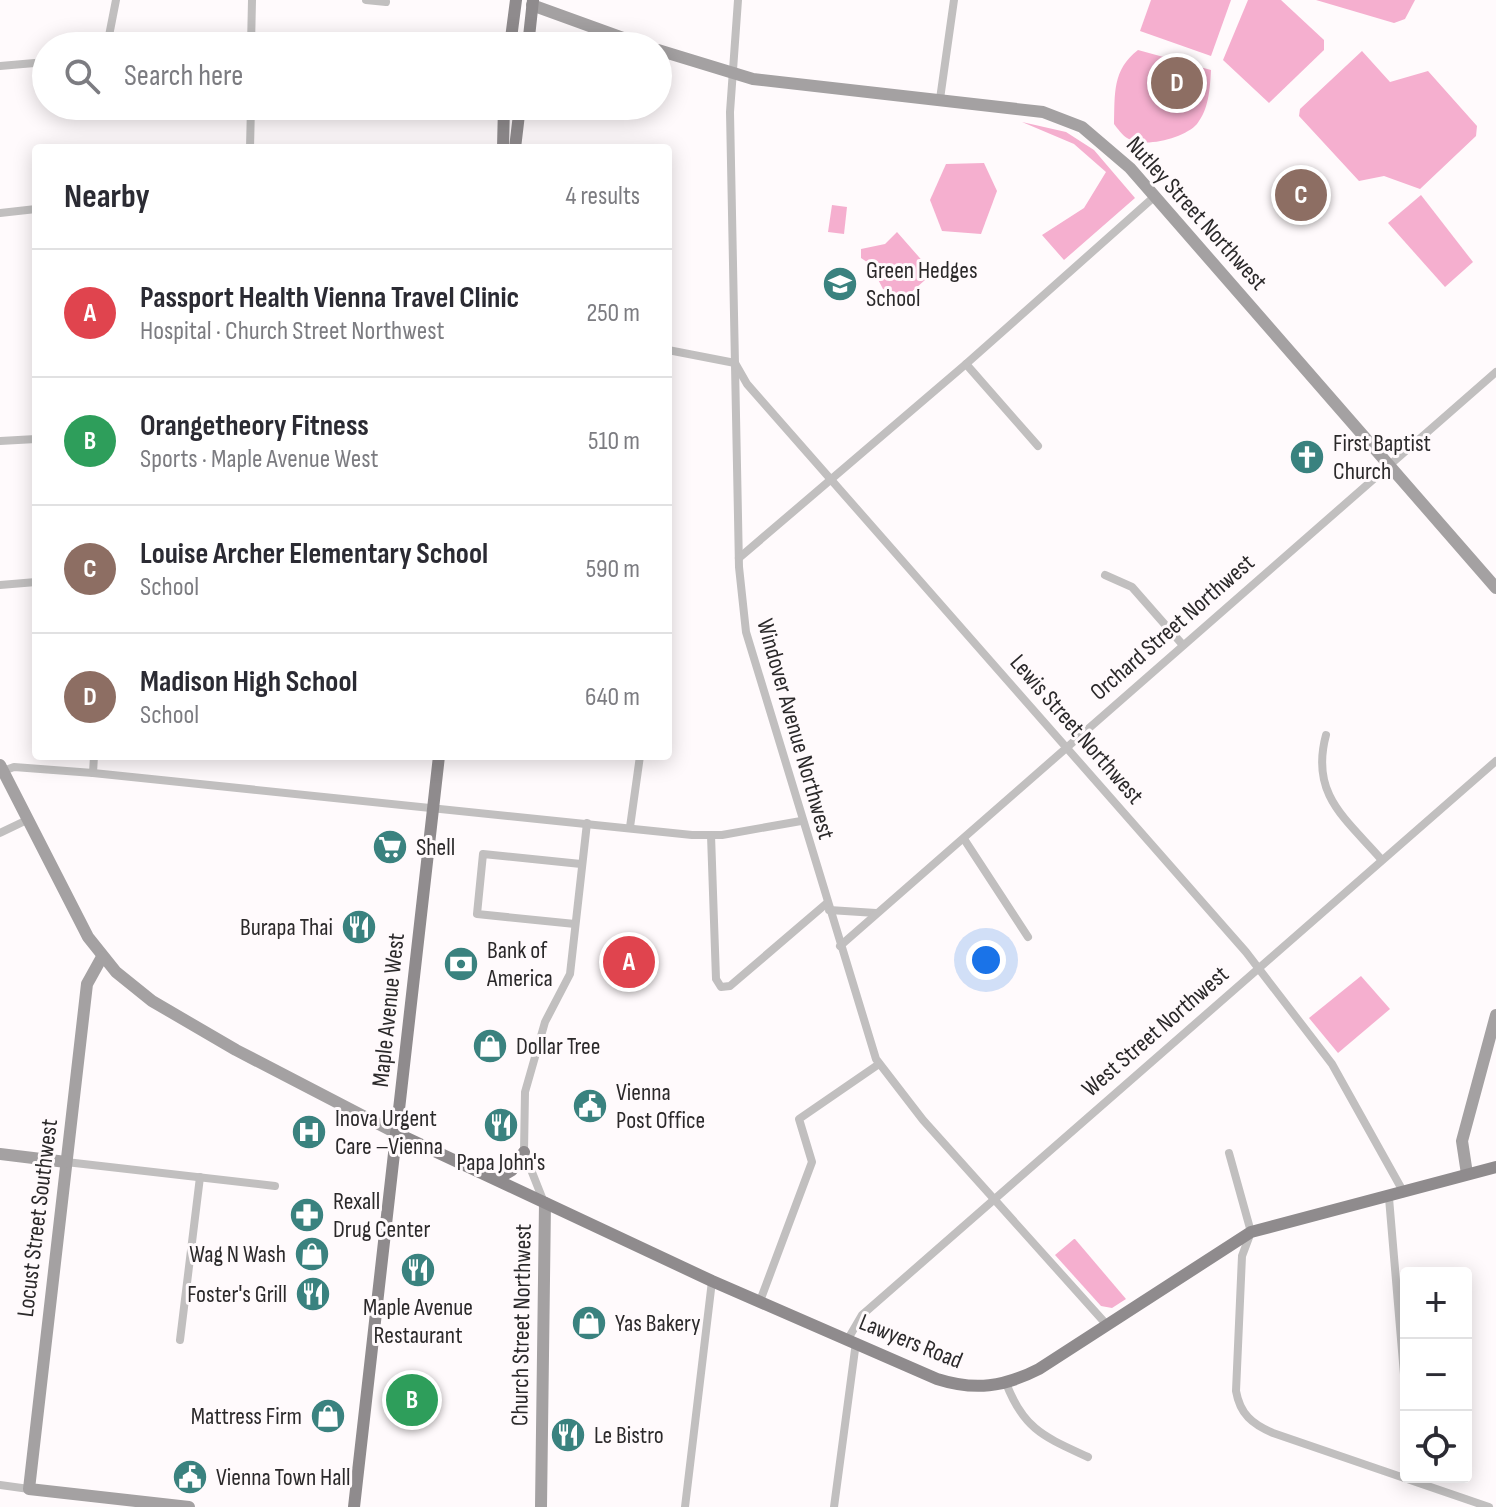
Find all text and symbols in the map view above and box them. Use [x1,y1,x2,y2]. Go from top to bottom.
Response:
search box [32,32,672,120]
pin: D [1151,53,1203,113]
icon: search [60,54,104,98]
text: Search here [124,58,243,94]
street label: Nutley Street Northwest [1120,130,1273,296]
pin: C [1275,165,1327,225]
text: Nearby [64,176,150,217]
text: 4 results [565,181,640,212]
place label: Green Hedges School [866,256,978,313]
school or university icon: Green Hedges School [821,265,859,303]
text: Passport Health Vienna Travel Clinic [140,280,519,316]
text: A [84,298,96,329]
text: 250 m [586,298,640,329]
text: Hospital · Church Street Northwest [140,316,444,347]
text: Orangetheory Fitness [140,408,369,444]
text: B [84,426,96,457]
text: 510 m [588,426,640,457]
place label: First Baptist Church [1333,429,1431,486]
church icon: First Baptist Church [1288,438,1326,476]
text: Sports · Maple Avenue West [140,444,379,475]
text: Louise Archer Elementary School [140,536,488,572]
street label: Orchard Street Northwest [1084,548,1260,707]
text: C [83,554,97,585]
text: 590 m [586,554,640,585]
text: School [140,572,199,603]
street label: Windover Avenue Northwest [750,616,841,843]
street label: Lewis Street Northwest [1004,649,1150,810]
text: Madison High School [140,664,358,700]
text: D [83,682,97,713]
text: 640 m [585,682,640,713]
text: School [140,700,199,731]
supermarket icon: Shell [371,828,409,866]
place label: Shell [416,833,455,862]
restaurant icon: Burapa Thai [340,908,378,946]
place label: Burapa Thai [240,913,333,942]
street label: Maple Avenue West [366,932,411,1088]
pin: A [603,932,655,992]
place label: Bank of America [486,936,553,993]
your location [966,940,1006,980]
bank icon: Bank of America [442,945,480,983]
street label: West Street Northwest [1076,960,1235,1103]
shop icon: Dollar Tree [471,1027,509,1065]
place label: Dollar Tree [516,1032,600,1061]
place label: Vienna Post Office [616,1078,705,1135]
public building icon: Vienna Post Office [571,1087,609,1125]
place label: Inova Urgent Care –Vienna [335,1104,443,1161]
restaurant icon: Papa John's [482,1106,520,1144]
hospital icon: Inova Urgent Care –Vienna [290,1113,328,1151]
street label: Locust Street Southwest [11,1117,64,1319]
place label: Papa John's [457,1148,545,1177]
place label: Rexall Drug Center [333,1187,430,1244]
pharmacy icon: Rexall Drug Center [288,1196,326,1234]
street label: Church Street Northwest [505,1224,538,1427]
shop icon: Wag N Wash [293,1235,331,1273]
place label: Wag N Wash [189,1240,286,1269]
restaurant icon: Maple Avenue Restaurant [399,1251,437,1289]
map controls [1400,1267,1472,1483]
button: + [1400,1267,1472,1339]
restaurant icon: Foster's Grill [294,1275,332,1313]
place label: Foster's Grill [187,1280,287,1309]
place label: Maple Avenue Restaurant [363,1293,473,1350]
shop icon: Yas Bakery [570,1304,608,1342]
street label: Lawyers Road [855,1308,967,1375]
place label: Yas Bakery [615,1309,700,1338]
button: − [1400,1339,1472,1411]
pin: B [386,1370,438,1430]
shop icon: Mattress Firm [309,1397,347,1435]
place label: Mattress Firm [191,1402,302,1431]
button: locate [1400,1411,1472,1483]
restaurant icon: Le Bistro [549,1416,587,1454]
place label: Le Bistro [594,1421,664,1450]
public building icon: Vienna Town Hall [171,1458,209,1496]
place label: Vienna Town Hall [216,1463,350,1492]

